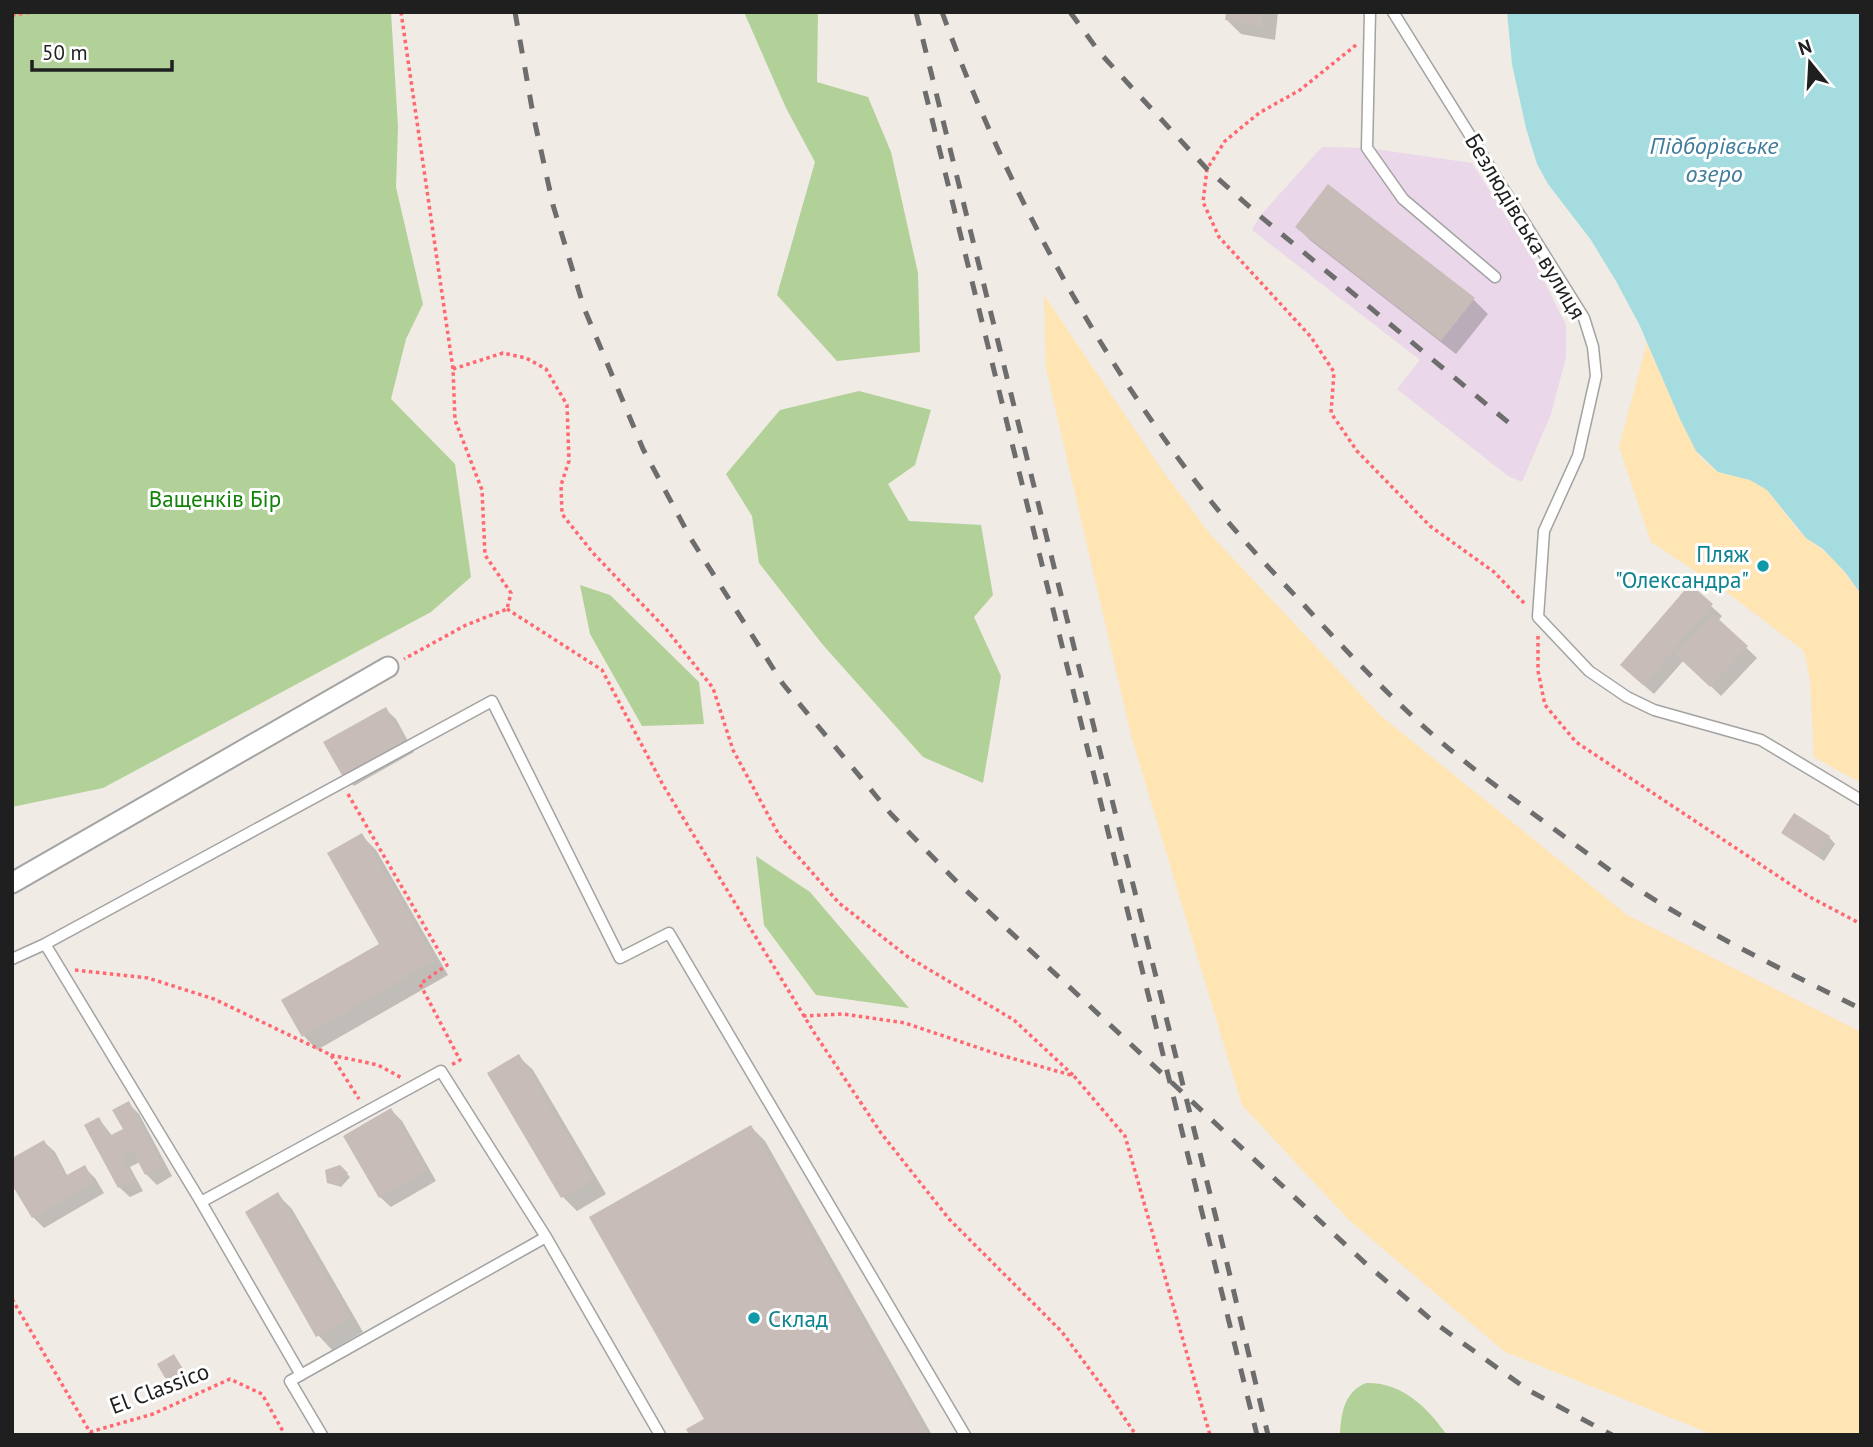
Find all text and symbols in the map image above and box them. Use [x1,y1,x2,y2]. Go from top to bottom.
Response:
scale bar [32,28,172,72]
north arrow [1775,28,1845,98]
text: N [1795,33,1814,60]
text: 50 m [42,39,88,66]
street label: Безлюдівська вулиця [1459,128,1593,324]
water label: Підборівське озеро [1650,130,1778,189]
park label: Ващенків Бір [149,484,281,513]
place label: Пляж "Олександра" [1615,539,1750,594]
marker: Пляж "Олександра" [1755,558,1771,574]
place label: Склад [768,1304,828,1333]
marker: Склад [746,1310,762,1326]
street label: El Classico [105,1356,213,1420]

